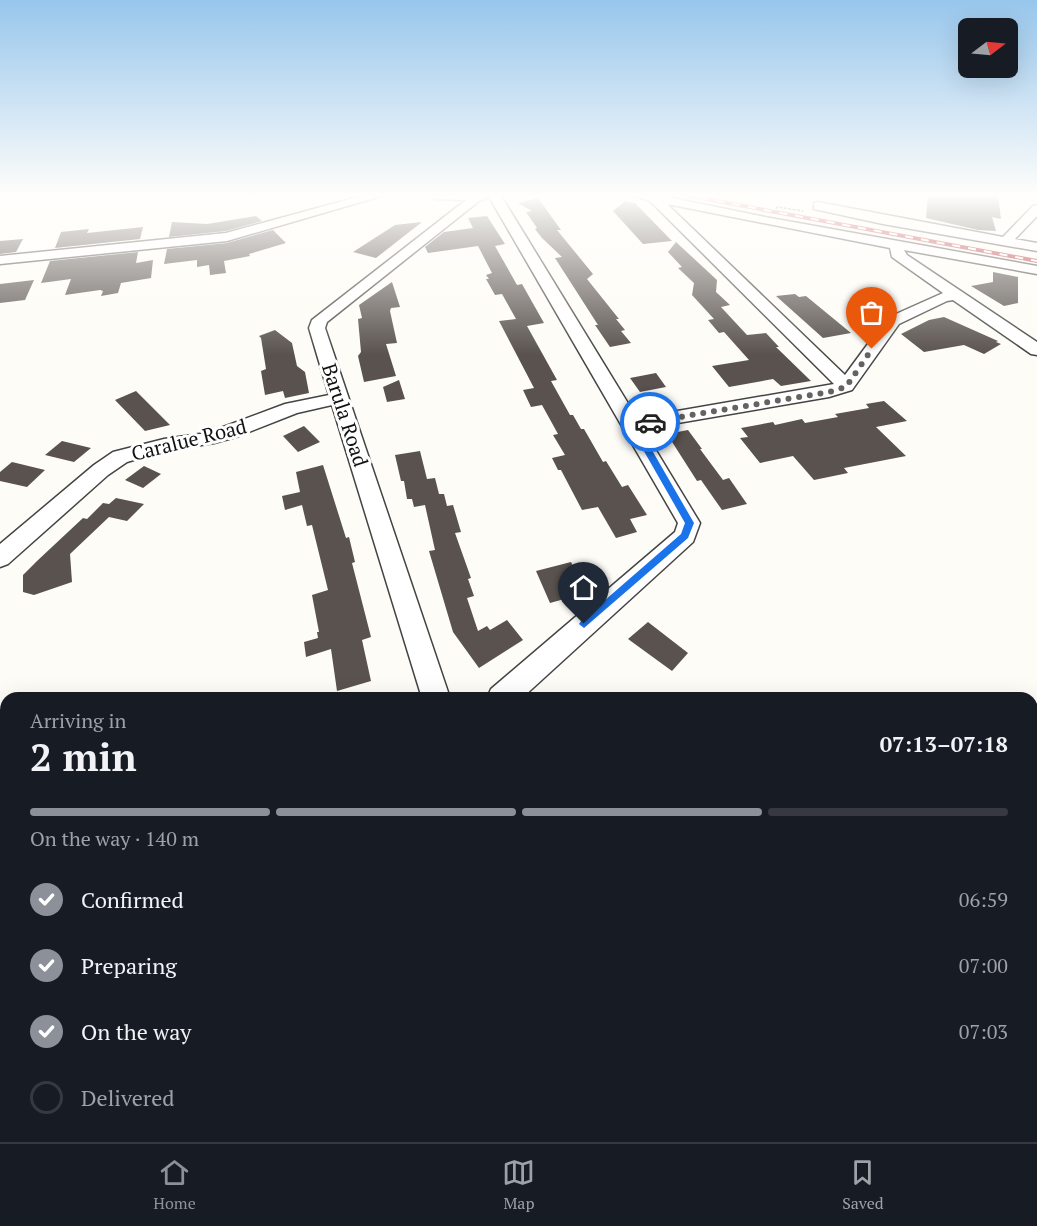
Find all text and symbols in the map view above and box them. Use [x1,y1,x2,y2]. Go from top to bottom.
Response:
north arrow [958,18,1018,78]
map controls [958,18,1018,78]
pin [846,287,897,349]
icon: bag [855,296,888,329]
street label: Barula Road [316,360,375,470]
courier [620,392,680,452]
icon: car [634,406,667,439]
street label: Caralue Road [128,412,249,467]
pin [558,562,609,624]
icon: home [567,571,600,604]
text: Arriving in [30,707,126,734]
text: 07:13–07:18 [880,729,1008,758]
text: 2 min [30,730,137,782]
text: On the way · 140 m [30,825,199,852]
icon: check [30,883,63,916]
text: Confirmed [81,885,184,914]
text: 06:59 [959,886,1008,913]
icon: check [30,949,63,982]
text: Preparing [81,951,177,980]
text: 07:00 [959,952,1008,979]
icon: check [30,1015,63,1048]
text: On the way [81,1017,191,1046]
text: 07:03 [959,1018,1008,1045]
text: Delivered [81,1083,174,1112]
tab: Home [153,1156,196,1214]
tab: Map [502,1156,535,1214]
tab: Saved [842,1156,884,1214]

